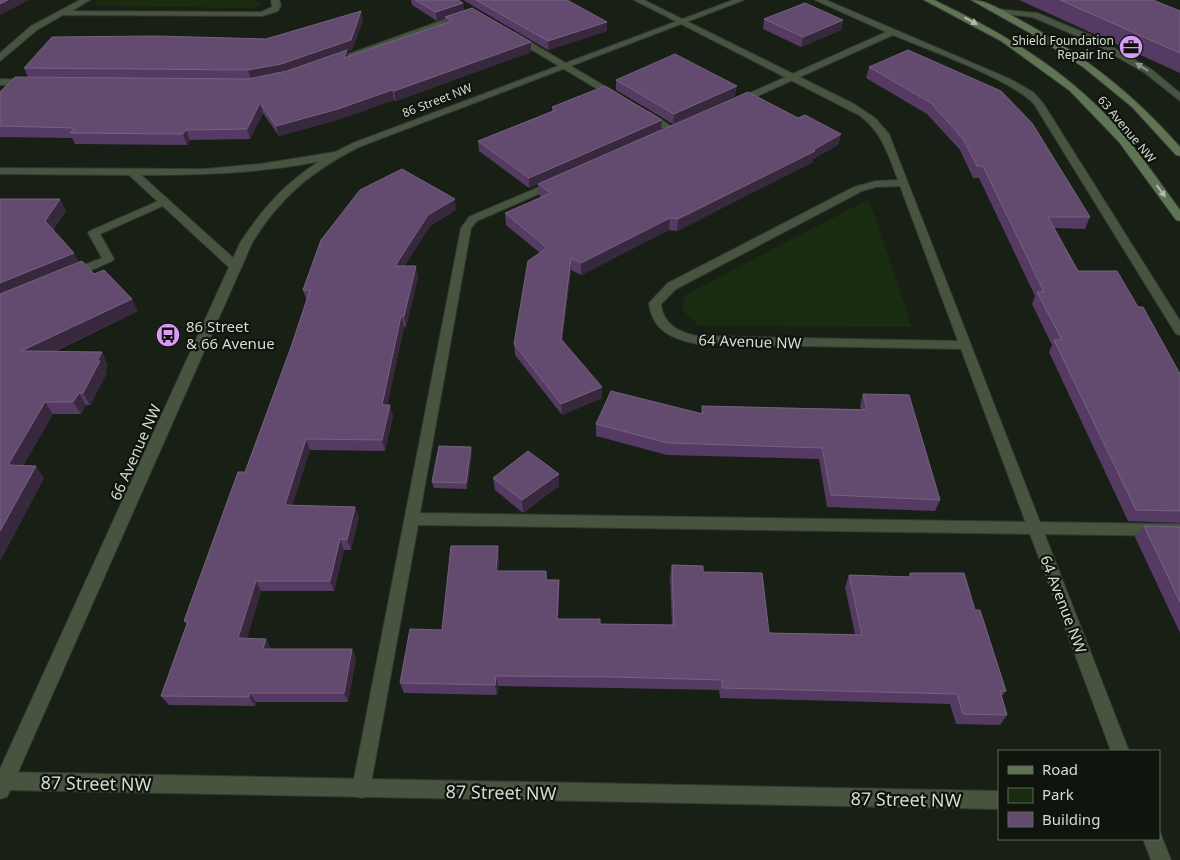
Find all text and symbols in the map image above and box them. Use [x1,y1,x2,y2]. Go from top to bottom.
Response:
one-way arrow [964,17,979,25]
place label: Shield Foundation Repair Inc [1012,32,1114,63]
office icon: Shield Foundation Repair Inc [1118,34,1144,60]
one-way arrow [1136,63,1149,72]
street label: 86 Street NW [400,79,474,121]
street label: 63 Avenue NW [1094,92,1160,166]
one-way arrow [1156,185,1166,198]
place label: 86 Street & 66 Avenue [186,316,275,353]
bus stop icon: 86 Street & 66 Avenue [155,322,181,348]
street label: 64 Avenue NW [698,329,802,353]
street label: 66 Avenue NW [105,401,165,503]
street label: 64 Avenue NW [1036,552,1092,656]
legend [998,750,1160,840]
text: Road [1042,759,1078,779]
street label: 87 Street NW [40,770,152,796]
street label: 87 Street NW [445,779,557,805]
text: Park [1042,784,1074,804]
street label: 87 Street NW [850,786,962,812]
text: Building [1042,809,1100,829]

